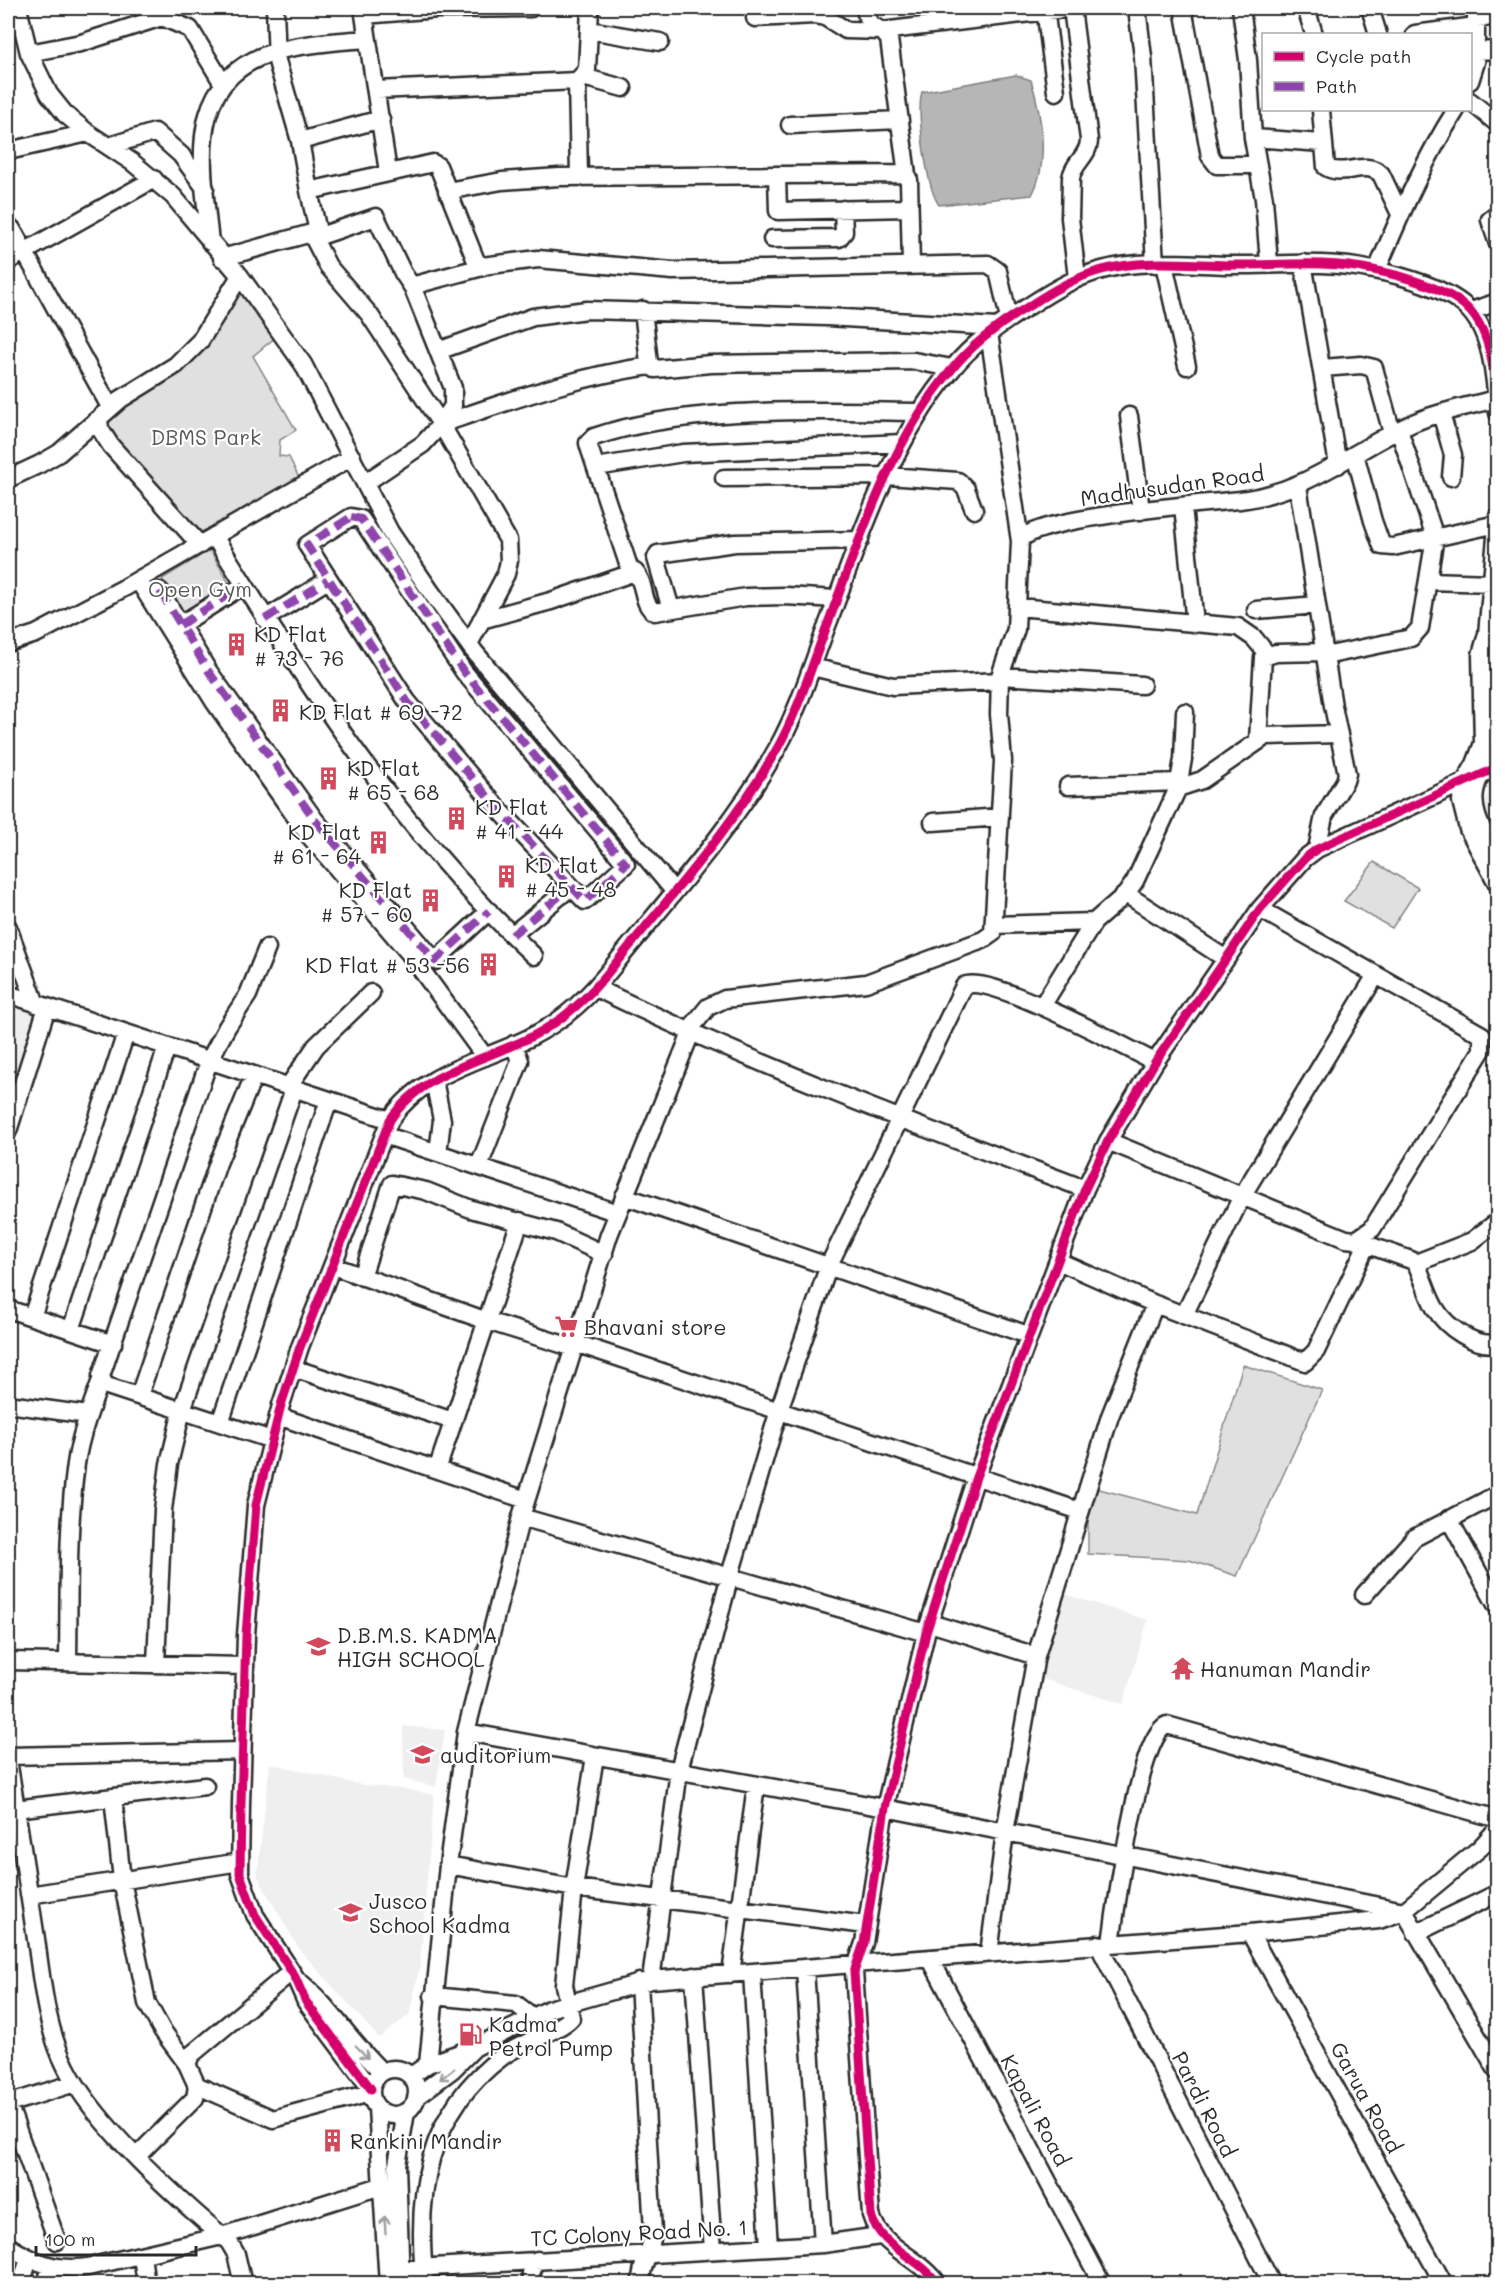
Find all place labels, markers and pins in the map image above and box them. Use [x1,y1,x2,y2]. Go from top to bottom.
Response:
place label: KD Flat # 73 - 76 [254,620,344,671]
building icon: KD Flat # 73 - 76 [223,632,249,658]
building icon: KD Flat # 69 -72 [268,698,294,724]
place label: KD Flat # 69 -72 [299,698,463,725]
place label: KD Flat # 65 - 68 [347,754,439,805]
building icon: KD Flat # 65 - 68 [316,766,342,792]
place label: KD Flat # 41 - 44 [475,793,564,844]
building icon: KD Flat # 41 - 44 [444,805,470,831]
place label: KD Flat # 61 - 64 [272,818,362,869]
building icon: KD Flat # 61 - 64 [366,830,392,856]
place label: KD Flat # 45 - 48 [525,851,617,902]
building icon: KD Flat # 45 - 48 [494,863,520,889]
place label: KD Flat # 57 - 60 [321,876,412,927]
building icon: KD Flat # 57 - 60 [417,888,443,914]
place label: KD Flat # 53 -56 [305,951,470,978]
building icon: KD Flat # 53 -56 [475,951,501,977]
supermarket icon: Bhavani store [553,1313,579,1339]
place label: Bhavani store [584,1313,726,1340]
place label: D.B.M.S. KADMA HIGH SCHOOL [337,1621,498,1672]
school or university icon: D.B.M.S. KADMA HIGH SCHOOL [306,1633,332,1659]
temple icon: Hanuman Mandir [1169,1655,1195,1681]
place label: Hanuman Mandir [1200,1655,1371,1682]
school or university icon: auditorium [409,1741,435,1767]
place label: auditorium [440,1741,551,1768]
place label: Jusco School Kadma [369,1887,511,1938]
school or university icon: Jusco School Kadma [338,1899,364,1925]
place label: Kadma Petrol Pump [489,2010,613,2061]
fuel station icon: Kadma Petrol Pump [458,2022,484,2048]
building icon: Rankini Mandir [319,2127,345,2153]
place label: Rankini Mandir [350,2127,502,2154]

